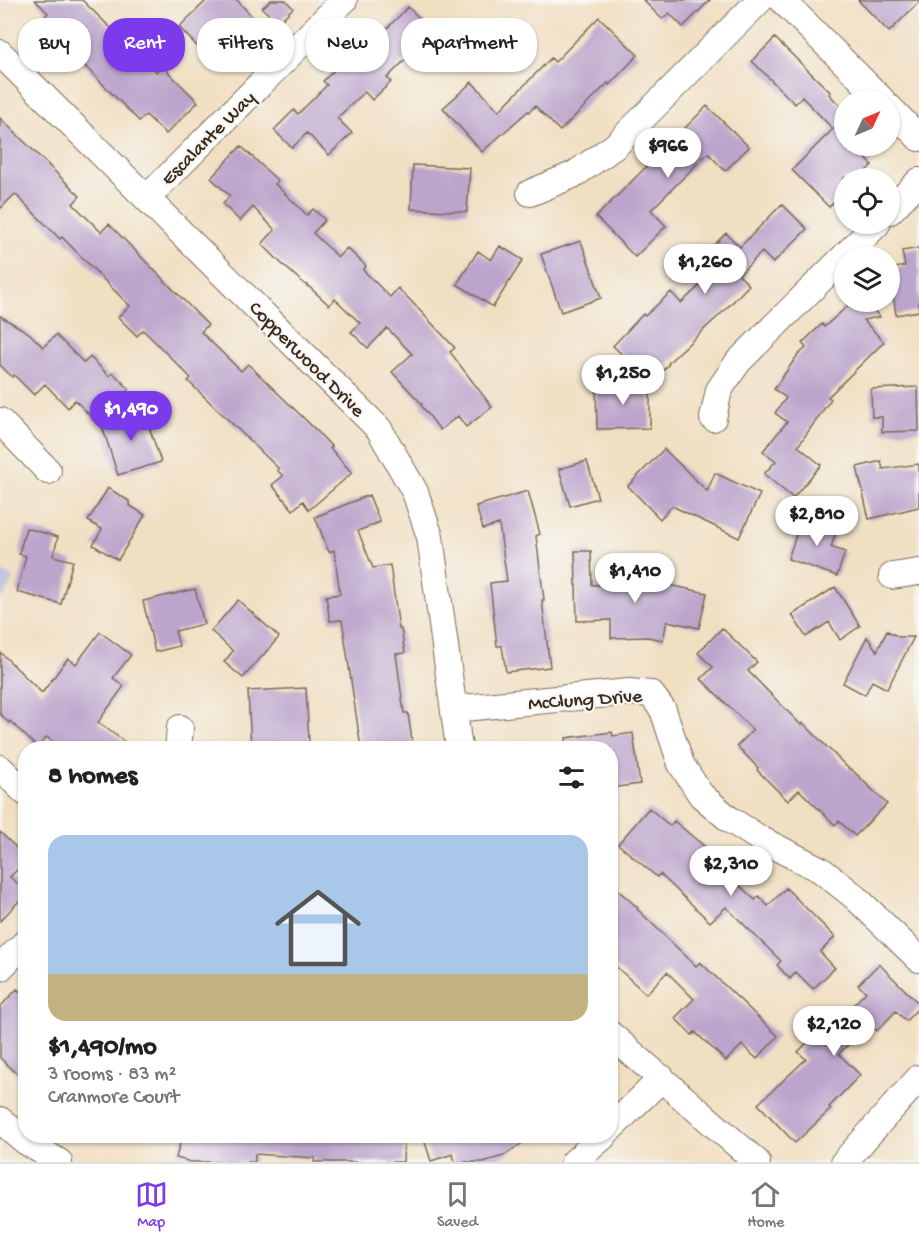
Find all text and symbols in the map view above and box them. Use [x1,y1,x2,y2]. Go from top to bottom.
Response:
chip: Buy [18,18,91,72]
chip: Rent [103,18,185,72]
chip: Filters [197,18,294,72]
chip: New [306,18,389,72]
chip: Apartment [401,18,537,72]
street label: Escalante Way [158,87,262,191]
north arrow [834,90,900,156]
map controls [834,90,900,312]
pin: $966 [632,128,704,179]
text: $966 [648,136,688,159]
button: locate [834,168,900,234]
pin: $1,260 [656,244,754,295]
button: layers [834,246,900,312]
text: $1,260 [678,252,732,275]
street label: Copperwood Drive [243,298,369,424]
pin: $1,250 [574,355,672,406]
text: $1,250 [595,363,651,386]
pin: $1,490 [82,391,180,442]
text: $1,490 [104,399,158,422]
pin: $2,810 [768,496,866,547]
text: $2,810 [789,504,845,527]
pin: $1,410 [586,553,684,604]
text: $1,410 [609,561,661,584]
street label: McClung Drive [527,686,644,717]
icon: filters [555,761,588,794]
text: 8 homes [48,762,137,793]
pin: $2,310 [682,846,780,897]
text: $2,310 [704,854,758,877]
icon: home [264,874,372,982]
pin: $2,120 [785,1006,883,1057]
text: $2,120 [807,1014,861,1037]
text: $1,490/mo [48,1033,157,1064]
text: 3 rooms · 83 m² [48,1064,176,1087]
text: Cranmore Court [48,1087,179,1110]
tab: Map [135,1178,168,1233]
tab: Saved [437,1178,478,1233]
tab: Home [747,1178,784,1233]

